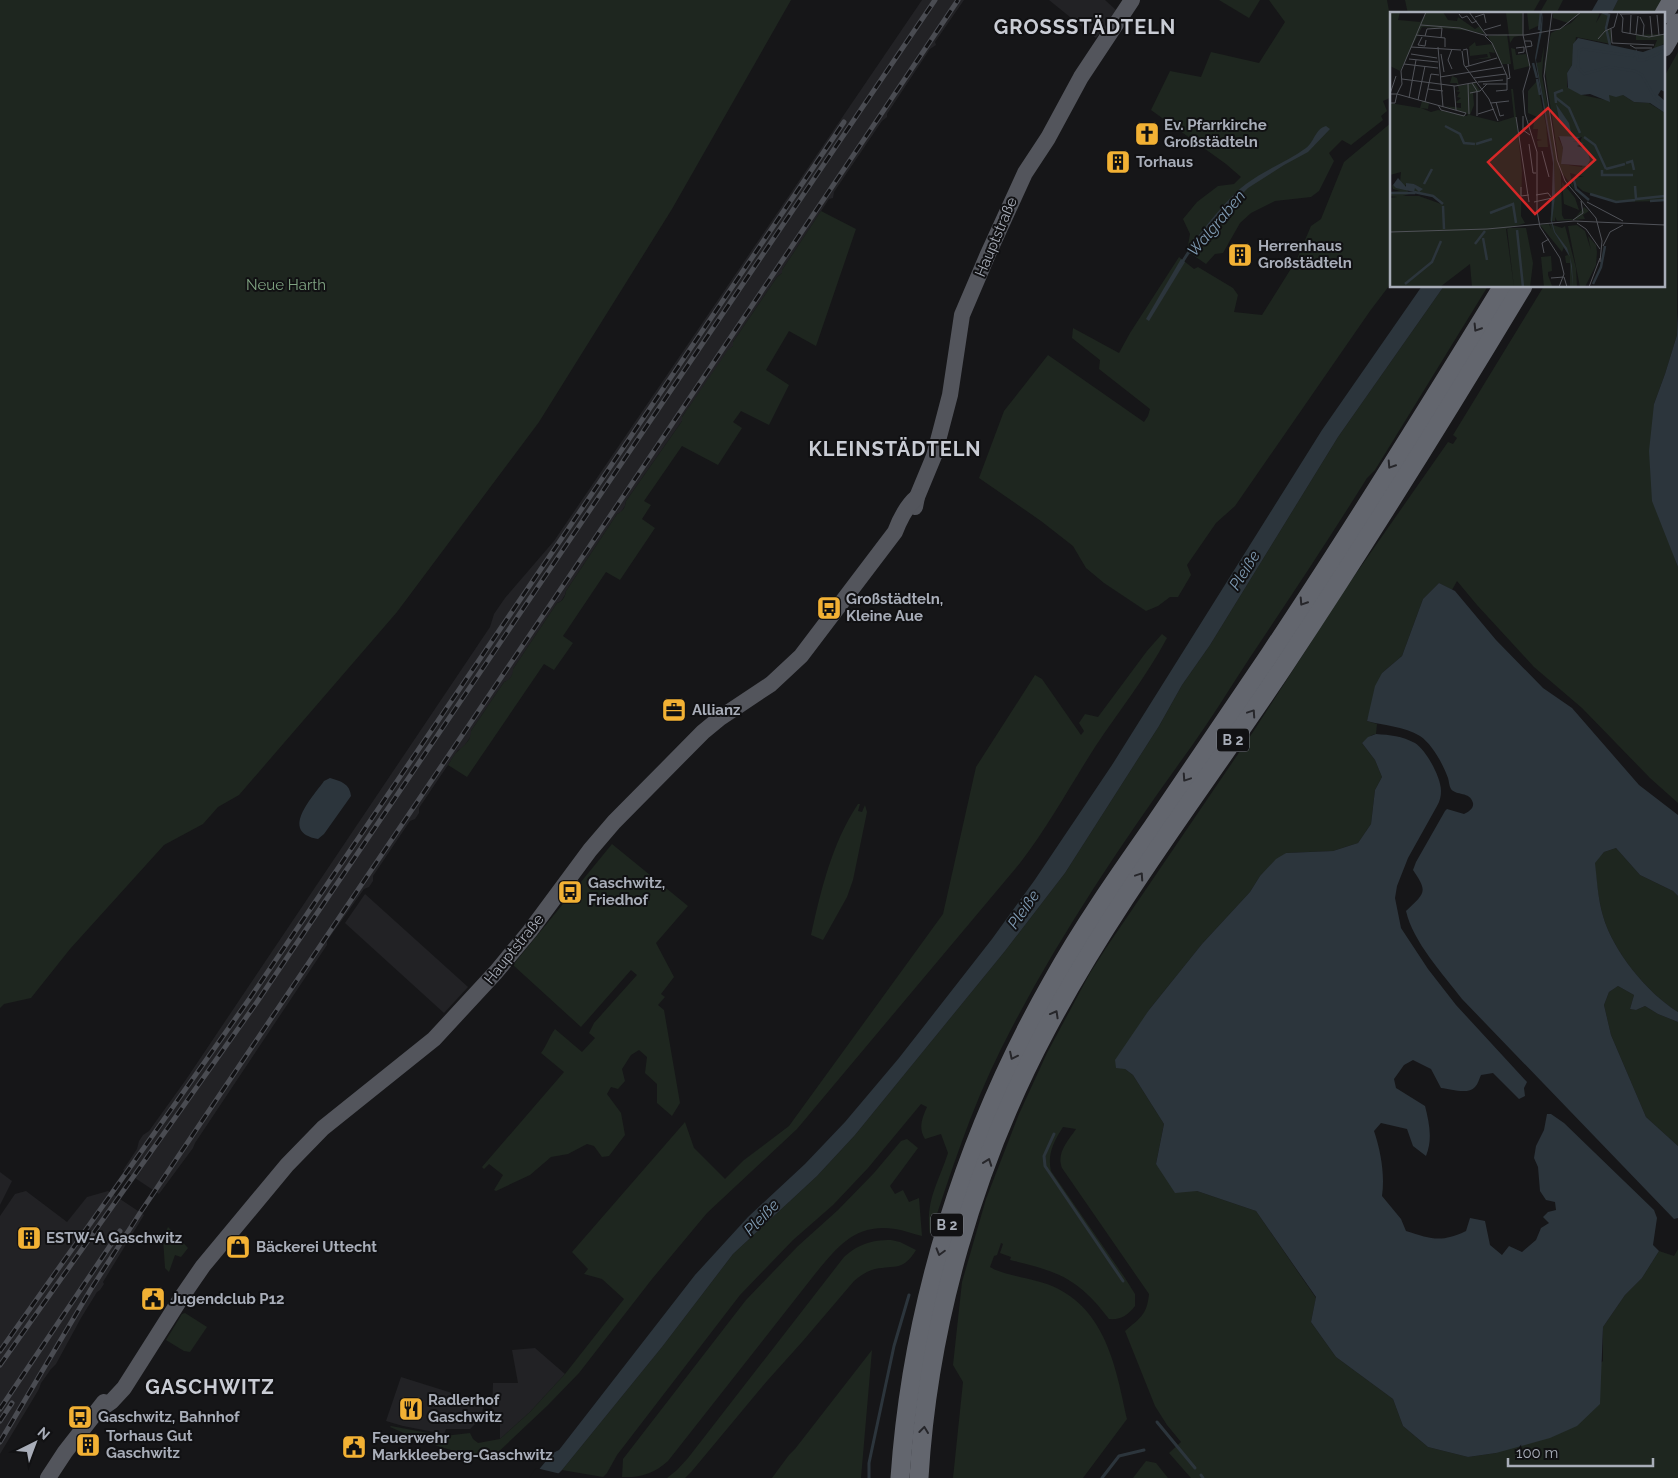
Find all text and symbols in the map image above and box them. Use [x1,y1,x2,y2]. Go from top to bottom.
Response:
inset map [1390,12,1666,288]
district label: GROSSSTÄDTELN [994,15,1176,39]
place label: Ev. Pfarrkirche Großstädteln [1164,116,1267,151]
church icon: Ev. Pfarrkirche Großstädteln [1134,121,1160,147]
building icon: Torhaus [1105,149,1131,175]
place label: Torhaus [1136,153,1193,171]
water label: Walgraben [1183,186,1249,260]
street label: Hauptstraße [971,194,1021,280]
place label: Herrenhaus Großstädteln [1258,237,1352,272]
building icon: Herrenhaus Großstädteln [1227,242,1253,268]
park label: Neue Harth [246,276,326,294]
one-way arrow [1474,322,1483,331]
district label: KLEINSTÄDTELN [808,437,982,461]
one-way arrow [1387,460,1397,469]
water label: Pleiße [1225,547,1264,593]
place label: Großstädteln, Kleine Aue [846,590,943,625]
bus stop icon: Großstädteln, Kleine Aue [816,595,842,621]
one-way arrow [1300,597,1309,606]
office icon: Allianz [661,697,687,723]
place label: Allianz [692,701,740,719]
one-way arrow [1246,709,1255,719]
road number: B 2 [1217,728,1249,752]
one-way arrow [1183,773,1192,782]
one-way arrow [1134,872,1143,882]
place label: Gaschwitz, Friedhof [588,874,665,909]
bus stop icon: Gaschwitz, Friedhof [557,879,583,905]
water label: Pleiße [1003,886,1044,932]
street label: Hauptstraße [480,910,548,988]
one-way arrow [1048,1010,1058,1019]
one-way arrow [1009,1051,1019,1060]
one-way arrow [982,1158,992,1167]
water label: Pleiße [740,1195,783,1239]
road number: B 2 [931,1214,963,1236]
building icon: ESTW-A Gaschwitz [16,1225,42,1251]
place label: ESTW-A Gaschwitz [46,1229,182,1247]
shop icon: Bäckerei Uttecht [225,1234,251,1260]
place label: Bäckerei Uttecht [256,1238,377,1256]
one-way arrow [935,1247,945,1256]
public building icon: Jugendclub P12 [140,1286,166,1312]
place label: Jugendclub P12 [170,1290,285,1308]
district label: GASCHWITZ [145,1375,275,1399]
place label: Radlerhof Gaschwitz [428,1391,502,1426]
restaurant icon: Radlerhof Gaschwitz [398,1396,424,1422]
bus stop icon: Gaschwitz, Bahnhof [67,1404,93,1430]
place label: Gaschwitz, Bahnhof [98,1408,240,1426]
north arrow [10,1418,60,1468]
text: N [34,1424,53,1443]
one-way arrow [918,1425,929,1433]
place label: Torhaus Gut Gaschwitz [106,1427,193,1462]
place label: Feuerwehr Markkleeberg-Gaschwitz [372,1429,553,1464]
building icon: Torhaus Gut Gaschwitz [75,1432,101,1458]
public building icon: Feuerwehr Markkleeberg-Gaschwitz [341,1434,367,1460]
scale bar [1508,1436,1653,1468]
text: 100 m [1516,1444,1558,1462]

